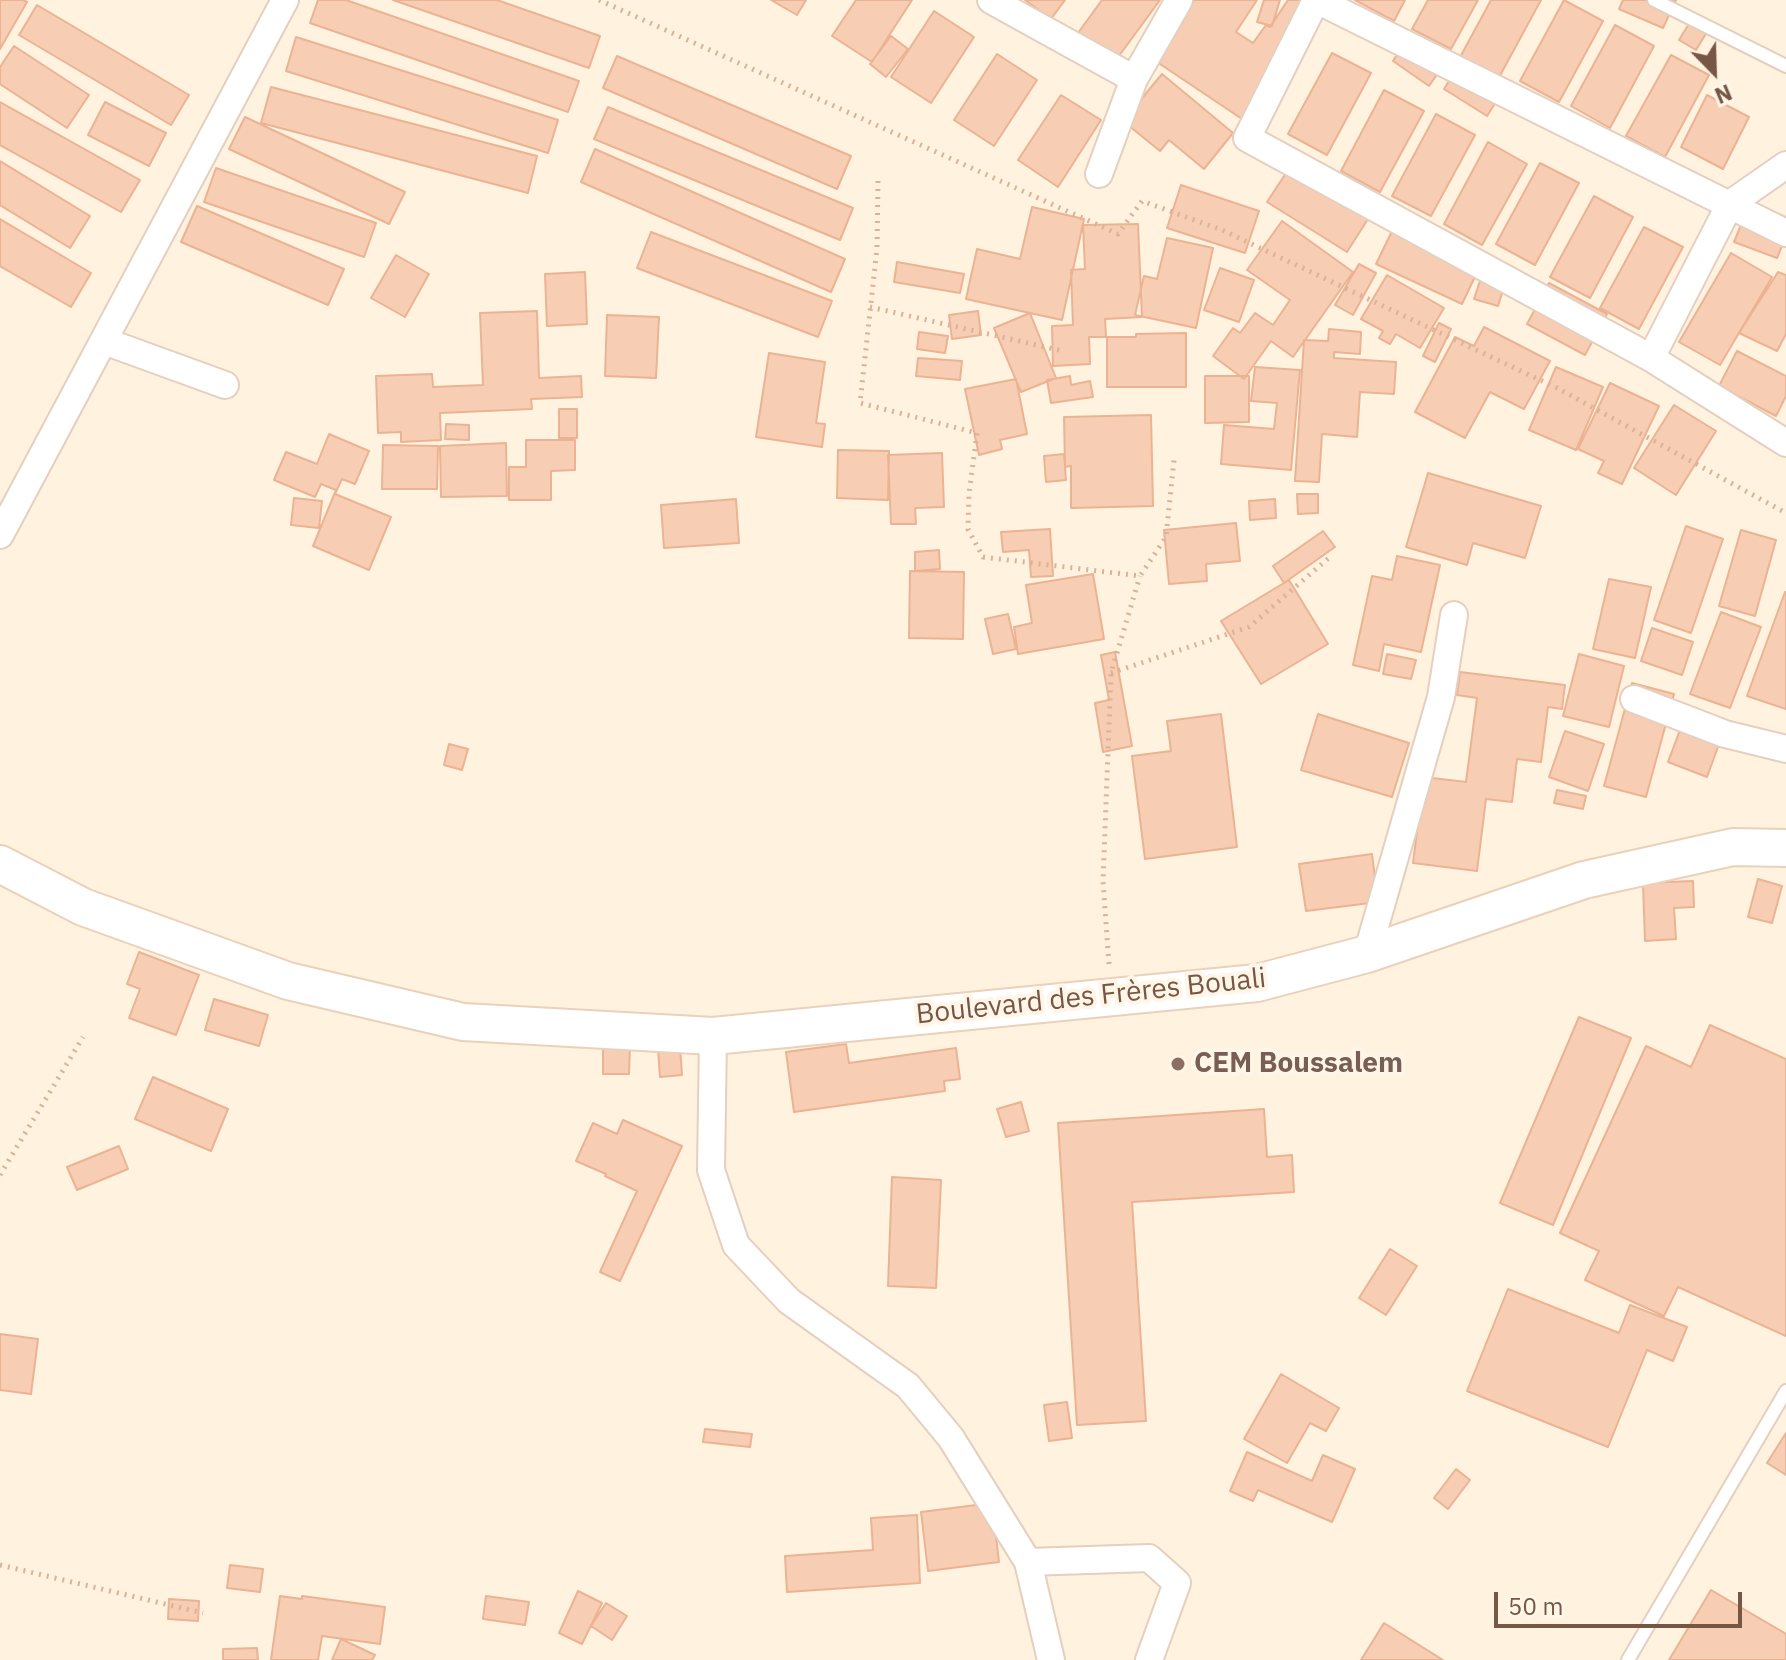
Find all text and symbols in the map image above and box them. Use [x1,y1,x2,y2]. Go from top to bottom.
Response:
north arrow [1674,32,1754,112]
text: N [1711,78,1737,111]
street label: Boulevard des Frères Bouali [914,962,1268,1032]
place label: CEM Boussalem [1194,1047,1403,1081]
marker: CEM Boussalem [1169,1055,1187,1073]
scale bar [1498,1576,1746,1626]
text: 50 m [1508,1590,1563,1622]

